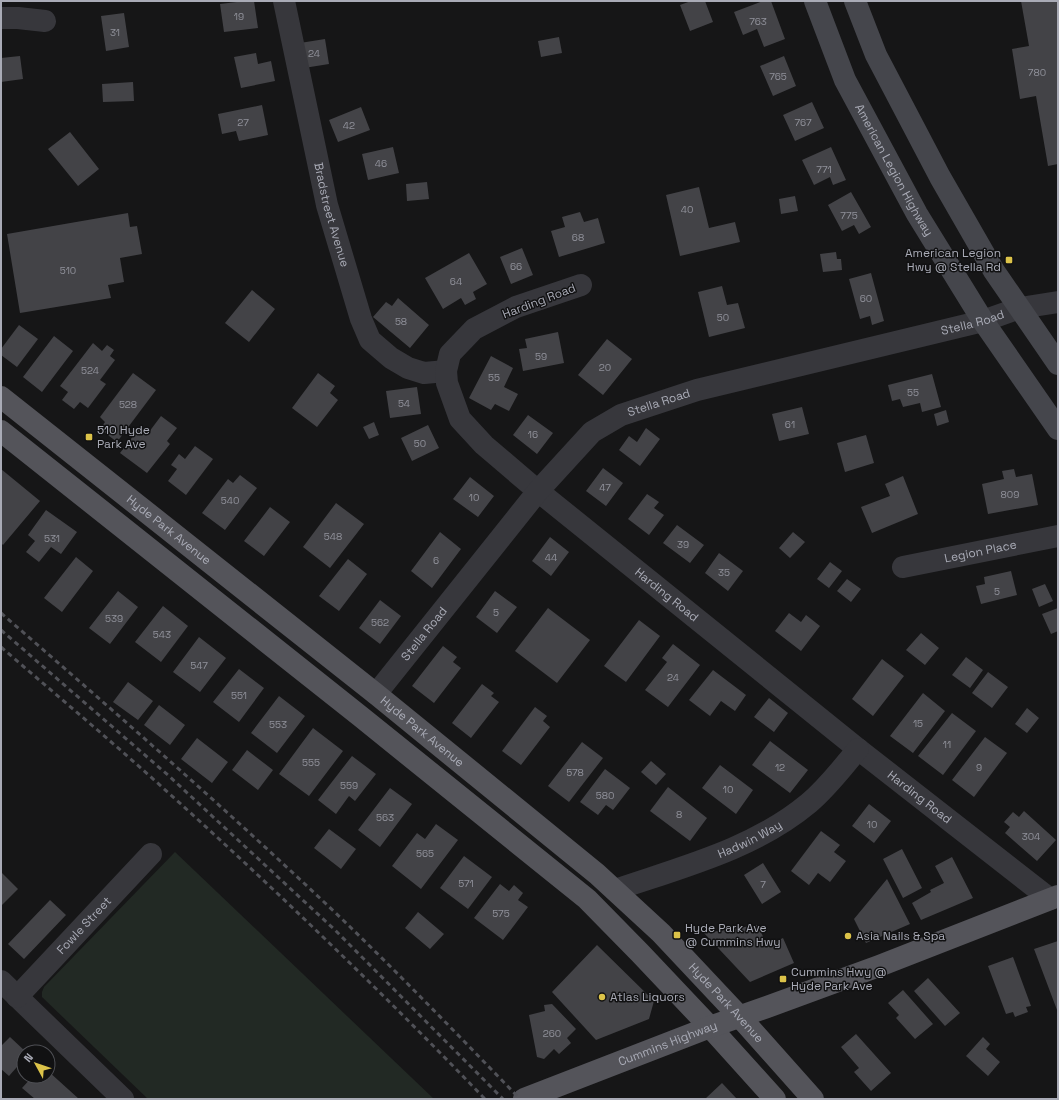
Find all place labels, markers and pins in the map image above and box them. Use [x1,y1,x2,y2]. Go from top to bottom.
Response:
place label: American Legion Hwy @ Stella Rd [905,245,1001,275]
marker: American Legion Hwy @ Stella Rd [1004,255,1014,265]
place label: 510 Hyde Park Ave [97,422,150,452]
marker: 510 Hyde Park Ave [84,432,94,442]
place label: Hyde Park Ave @ Cummins Hwy [685,920,781,950]
place label: Asia Nails & Spa [856,928,945,944]
marker: Hyde Park Ave @ Cummins Hwy [672,930,682,940]
marker: Asia Nails & Spa [843,931,853,941]
place label: Cummins Hwy @ Hyde Park Ave [791,964,887,994]
marker: Cummins Hwy @ Hyde Park Ave [778,974,788,984]
place label: Atlas Liquors [610,989,685,1005]
marker: Atlas Liquors [597,992,607,1002]

